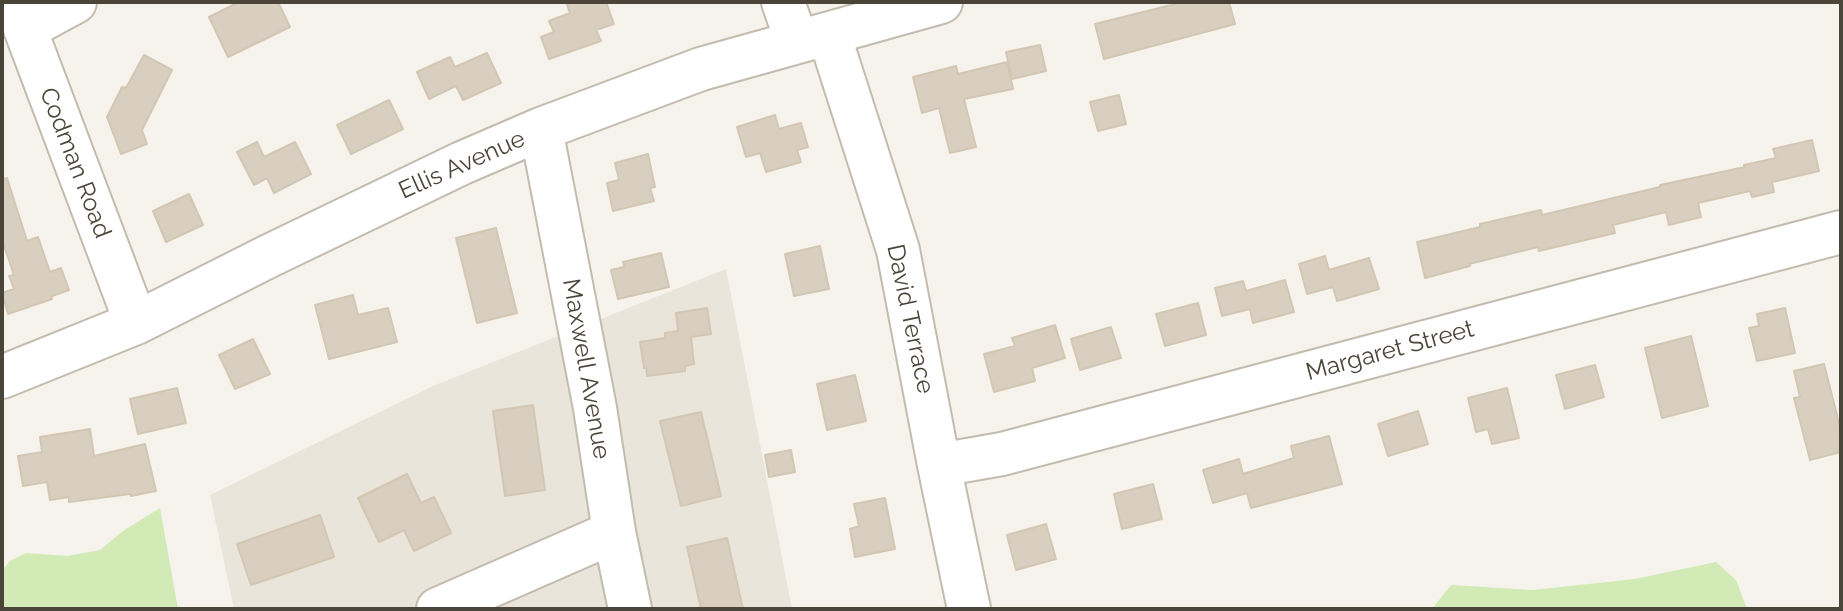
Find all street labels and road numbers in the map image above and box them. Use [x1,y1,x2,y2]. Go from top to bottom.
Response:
street label: Codman Road [33,84,117,242]
street label: Ellis Avenue [395,124,529,206]
street label: David Terrace [880,242,940,396]
street label: Maxwell Avenue [556,277,616,461]
street label: Margaret Street [1303,315,1477,387]

